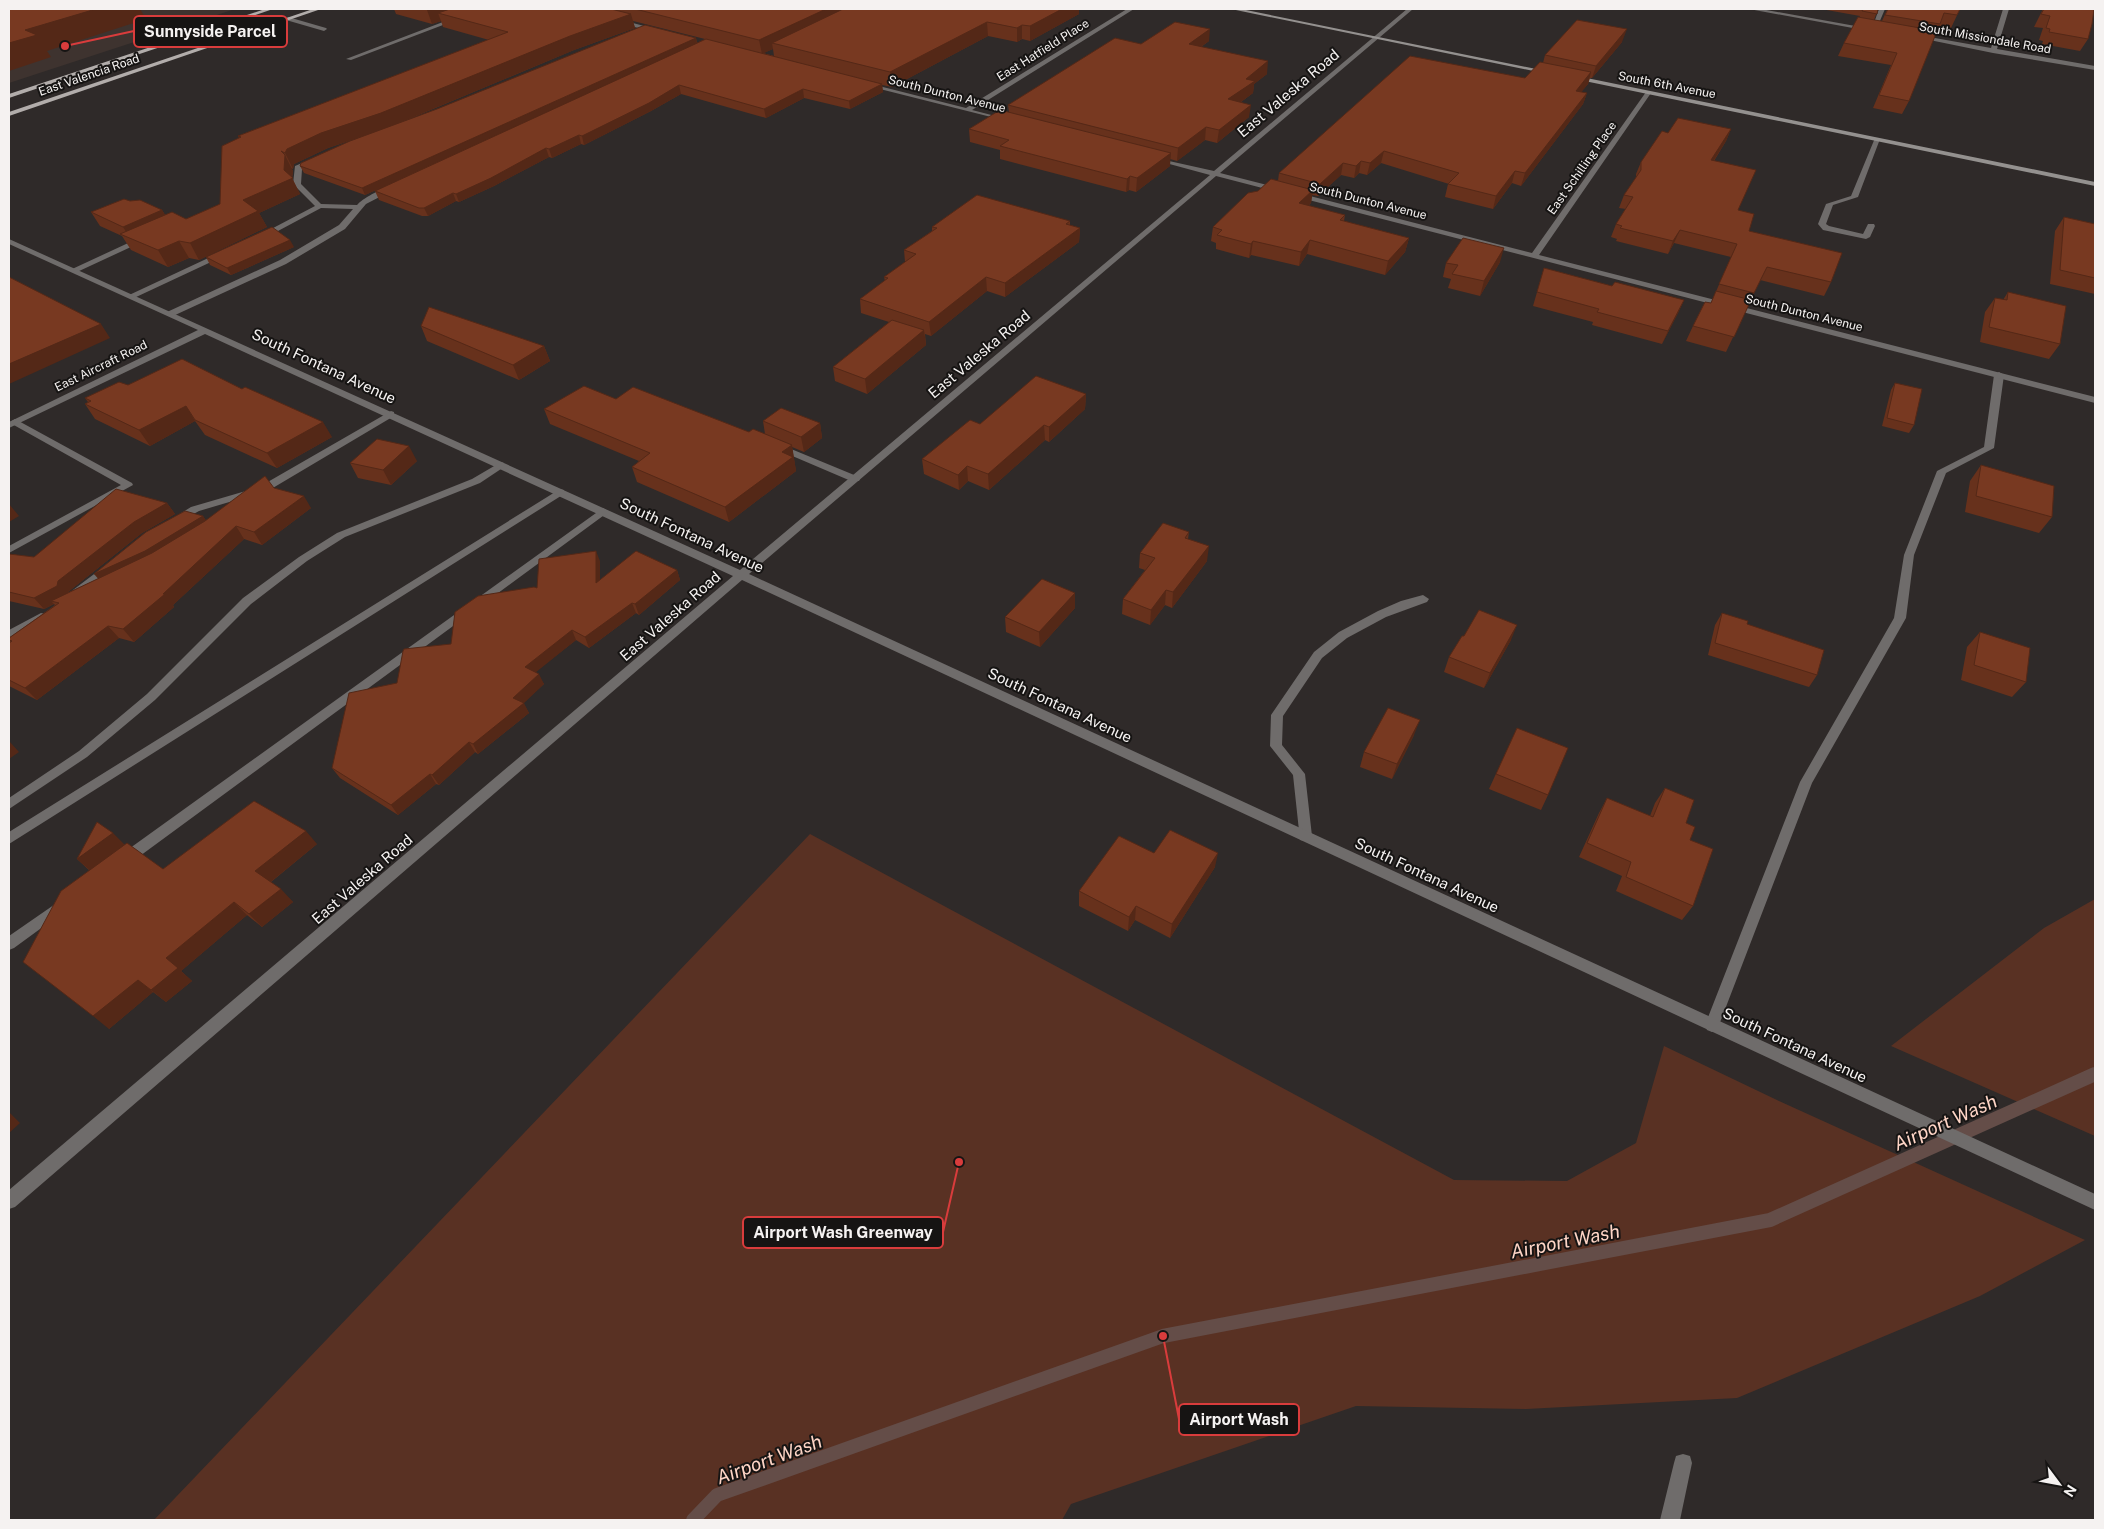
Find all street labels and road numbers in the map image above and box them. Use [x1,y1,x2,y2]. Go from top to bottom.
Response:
street label: East Hatfield Place [994,16,1092,84]
street label: South Missiondale Road [1918,19,2052,57]
street label: East Valeska Road [1234,45,1342,141]
street label: East Valencia Road [37,51,141,99]
street label: South 6th Avenue [1617,69,1717,101]
street label: South Dunton Avenue [887,73,1007,115]
street label: East Schilling Place [1545,119,1620,217]
street label: South Dunton Avenue [1308,180,1428,222]
street label: South Dunton Avenue [1744,292,1864,334]
street label: East Valeska Road [925,306,1033,402]
street label: South Fontana Avenue [249,325,399,407]
street label: East Aircraft Road [52,337,150,395]
street label: South Fontana Avenue [617,494,767,576]
street label: East Valeska Road [616,568,724,664]
street label: South Fontana Avenue [985,664,1135,746]
street label: East Valeska Road [308,831,416,927]
street label: South Fontana Avenue [1352,834,1502,916]
street label: South Fontana Avenue [1720,1004,1870,1086]

